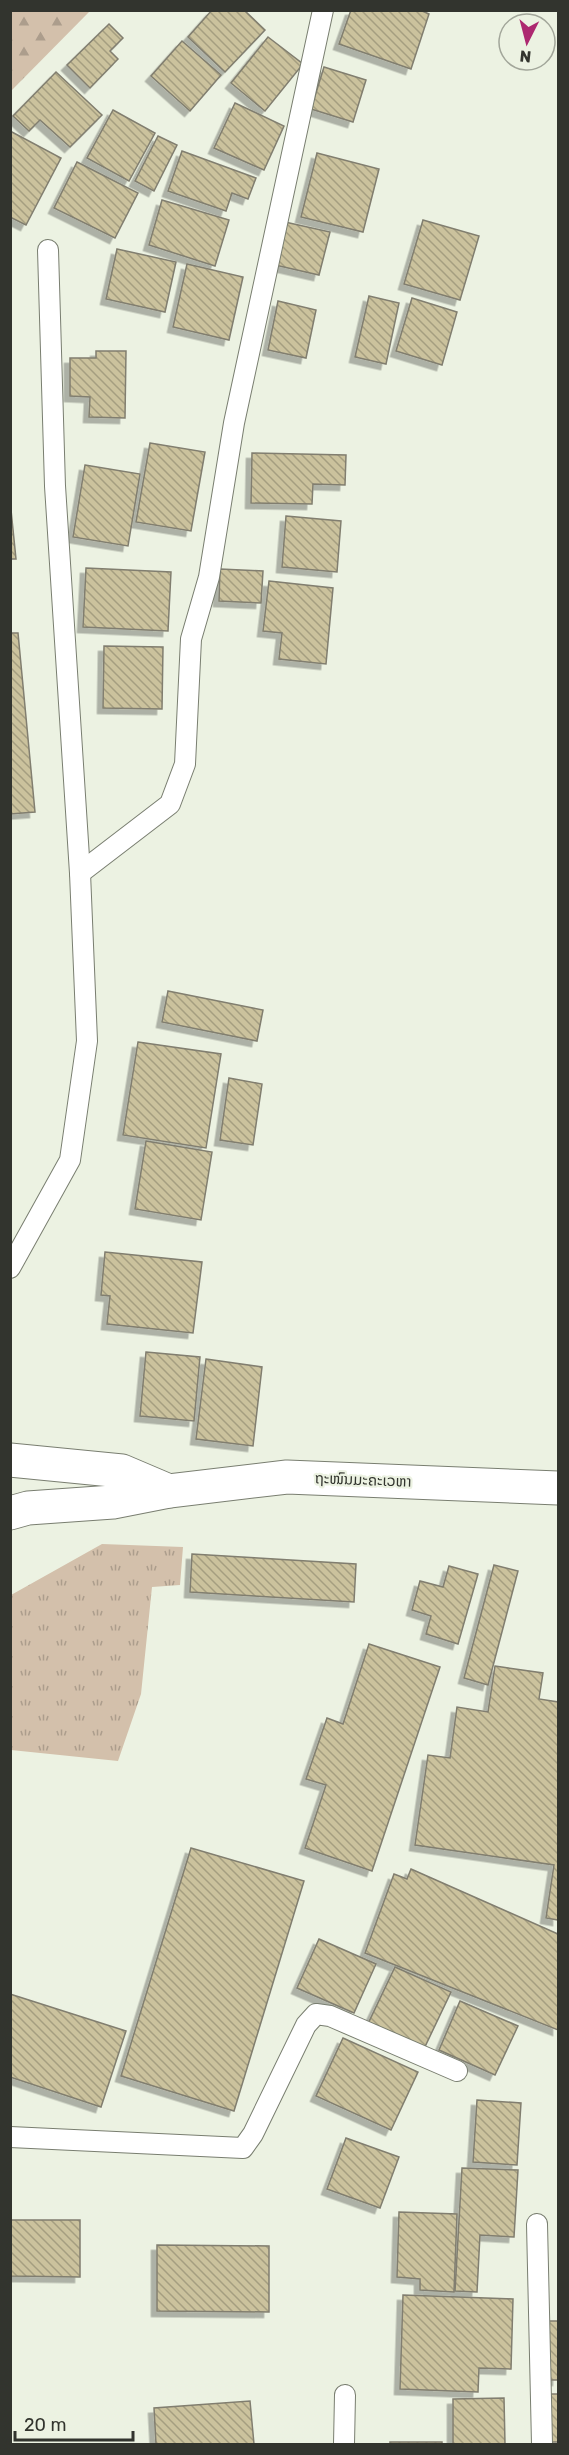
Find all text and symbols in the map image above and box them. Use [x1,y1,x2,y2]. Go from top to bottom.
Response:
north arrow [497,12,557,72]
text: N [519,46,532,66]
street label: ຖະໜົນມະຄະເວຫາ [314,1469,412,1491]
scale bar [15,2404,134,2442]
text: 20 m [24,2414,66,2436]

